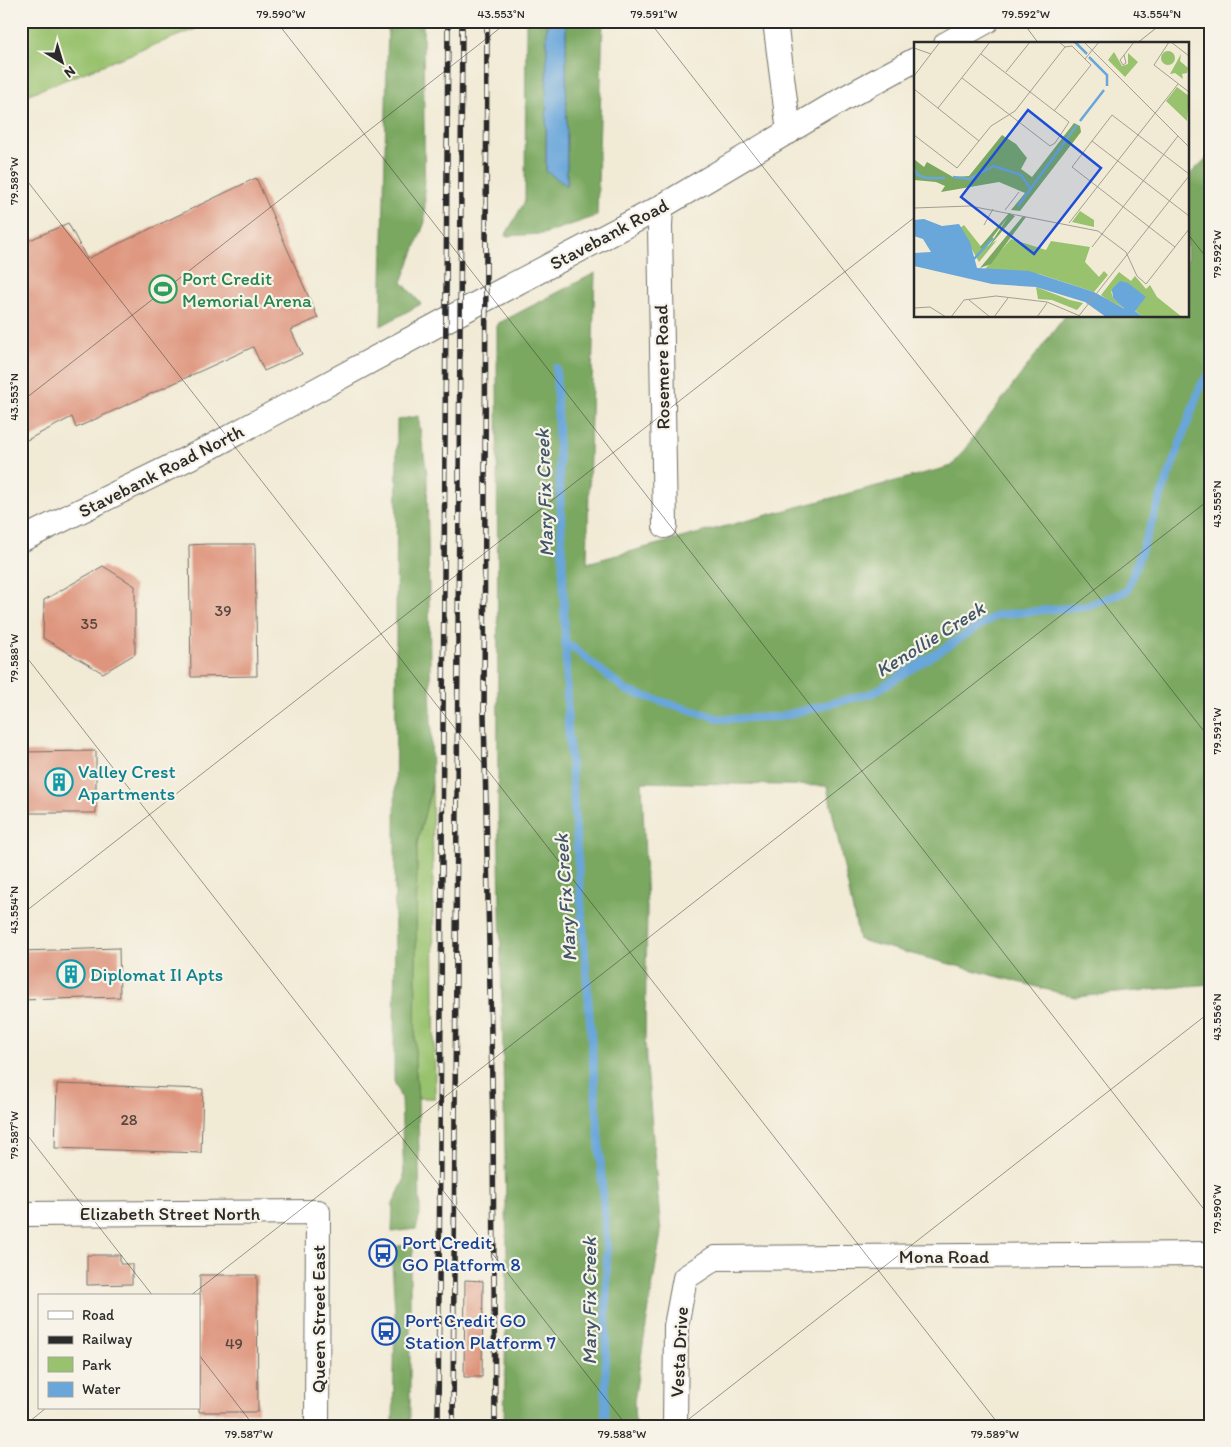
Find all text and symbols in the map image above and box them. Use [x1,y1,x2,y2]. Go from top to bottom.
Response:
text: 79.590°W [257,7,305,21]
text: 43.553°N [477,7,525,21]
text: 79.591°W [630,7,678,21]
text: 79.592°W [1002,7,1050,21]
text: 43.554°N [1133,7,1181,21]
north arrow [38,38,88,88]
inset map [914,42,1188,318]
text: N [61,62,79,81]
text: 79.589°W [7,157,21,205]
street label: Stavebank Road [546,193,673,275]
text: 79.592°W [1210,230,1224,278]
place label: Port Credit Memorial Arena [182,267,312,312]
sports icon: Port Credit Memorial Arena [148,274,178,304]
street label: Rosemere Road [649,304,675,430]
text: 43.553°N [7,373,21,421]
street label: Stavebank Road North [75,419,247,523]
water label: Mary Fix Creek [530,427,558,557]
text: 43.555°N [1210,480,1224,528]
water label: Kenollie Creek [871,595,990,682]
house number: 39 [214,601,232,620]
house number: 35 [80,614,98,633]
text: 79.588°W [7,634,21,682]
text: 79.591°W [1210,707,1224,755]
place label: Valley Crest Apartments [78,760,176,805]
building icon: Valley Crest Apartments [44,767,74,797]
water label: Mary Fix Creek [548,832,581,963]
text: 43.554°N [7,886,21,934]
building icon: Diplomat II Apts [56,959,86,989]
place label: Diplomat II Apts [90,963,223,986]
text: 43.556°N [1210,993,1224,1041]
house number: 28 [120,1110,138,1129]
text: 79.587°W [7,1111,21,1159]
text: 79.590°W [1210,1185,1224,1233]
street label: Elizabeth Street North [80,1202,261,1225]
place label: Port Credit GO Platform 8 [402,1231,521,1276]
water label: Mary Fix Creek [577,1235,601,1365]
bus stop icon: Port Credit GO Platform 8 [368,1238,398,1268]
street label: Queen Street East [307,1245,330,1393]
street label: Mona Road [899,1245,989,1268]
legend [38,1294,200,1410]
text: Road [82,1306,115,1324]
street label: Vesta Drive [665,1306,693,1398]
place label: Port Credit GO Station Platform 7 [405,1309,556,1354]
bus stop icon: Port Credit GO Station Platform 7 [371,1316,401,1346]
text: Railway [82,1330,132,1348]
house number: 49 [225,1334,243,1353]
text: Park [82,1356,112,1374]
text: Water [82,1380,121,1398]
text: 79.587°W [225,1427,273,1441]
text: 79.588°W [598,1427,646,1441]
text: 79.589°W [971,1427,1019,1441]

